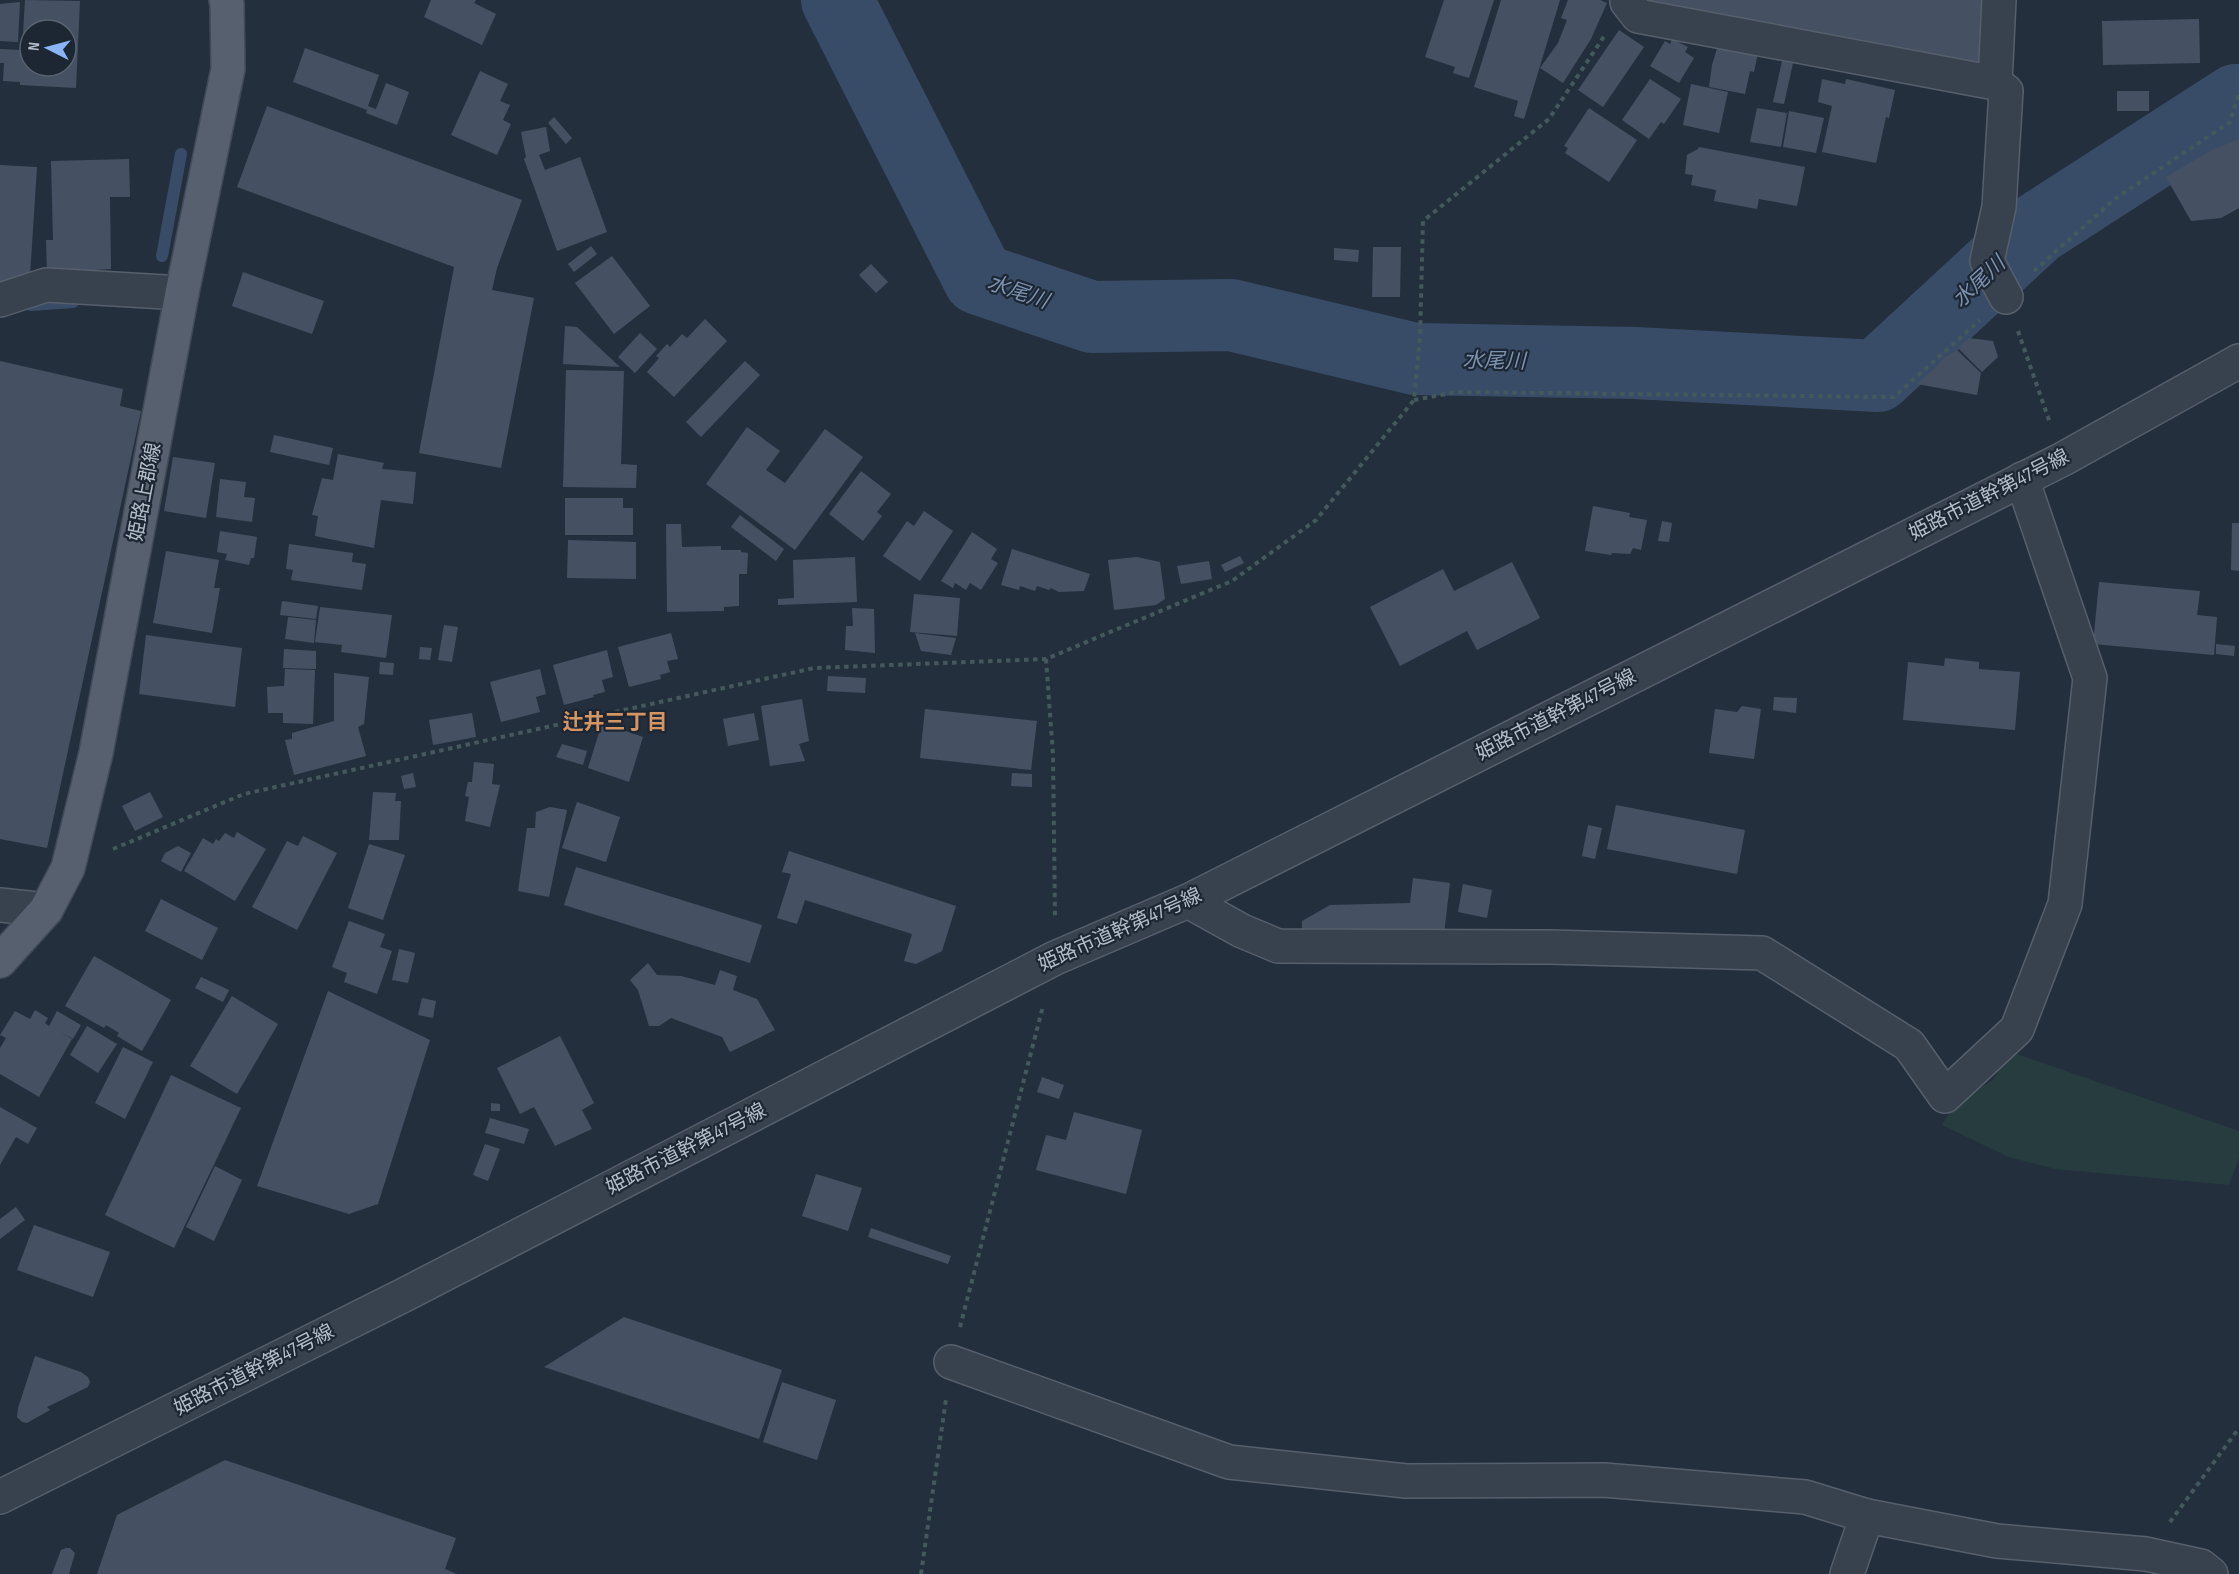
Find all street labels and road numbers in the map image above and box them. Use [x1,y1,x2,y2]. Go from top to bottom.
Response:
street label: 姫路上郡線 [124,441,166,543]
street label: 姫路市道幹第47号線 [1905,444,2073,546]
street label: 姫路市道幹第47号線 [1472,664,1640,766]
street label: 姫路市道幹第47号線 [1035,883,1205,977]
street label: 姫路市道幹第47号線 [602,1098,770,1200]
street label: 姫路市道幹第47号線 [170,1319,338,1421]

